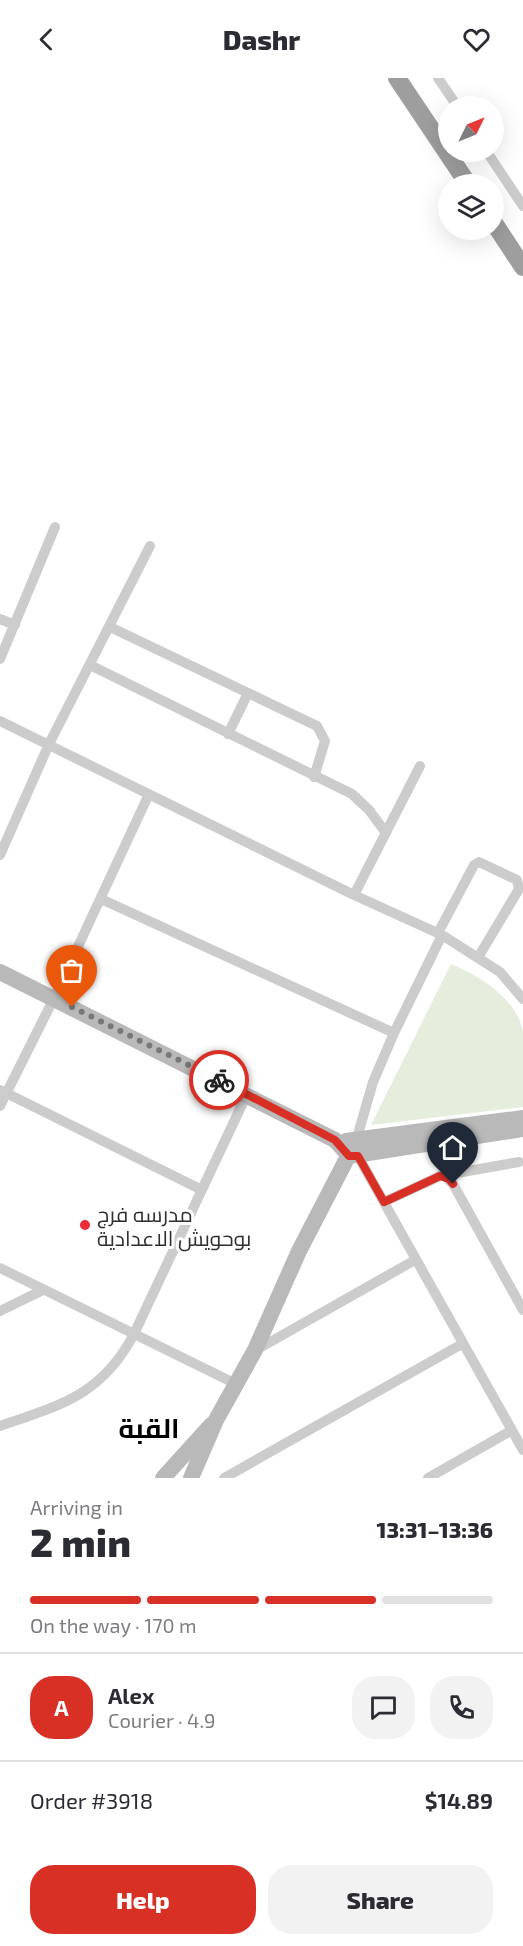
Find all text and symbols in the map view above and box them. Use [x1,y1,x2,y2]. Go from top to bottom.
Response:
icon: back [30,23,63,56]
text: Dashr [223,23,300,55]
icon: heart [460,23,493,56]
north arrow [438,96,504,162]
map controls [438,96,504,240]
button: layers [438,174,504,240]
pin [46,945,97,1007]
icon: bag [55,954,88,987]
courier [189,1050,249,1110]
icon: bike [203,1064,236,1097]
pin [427,1122,478,1184]
icon: home [436,1131,469,1164]
place label: مدرسه فرج بوحويش الاعدادية [97,1201,251,1252]
marker: مدرسه فرج بوحويش الاعدادية [78,1218,92,1232]
district label: القبة [119,1411,179,1444]
text: Arriving in [30,1495,123,1519]
text: 13:31–13:36 [377,1516,493,1542]
text: 2 min [30,1518,131,1565]
text: On the way · 170 m [30,1613,197,1637]
button: chat [352,1676,415,1739]
button: phone [430,1676,493,1739]
text: Alex [108,1682,154,1708]
text: A [54,1694,69,1720]
text: Courier · 4.9 [108,1708,215,1732]
text: Order #3918 [30,1787,153,1813]
text: $14.89 [425,1787,493,1813]
button: Help [30,1865,256,1934]
button: Share [268,1865,493,1934]

